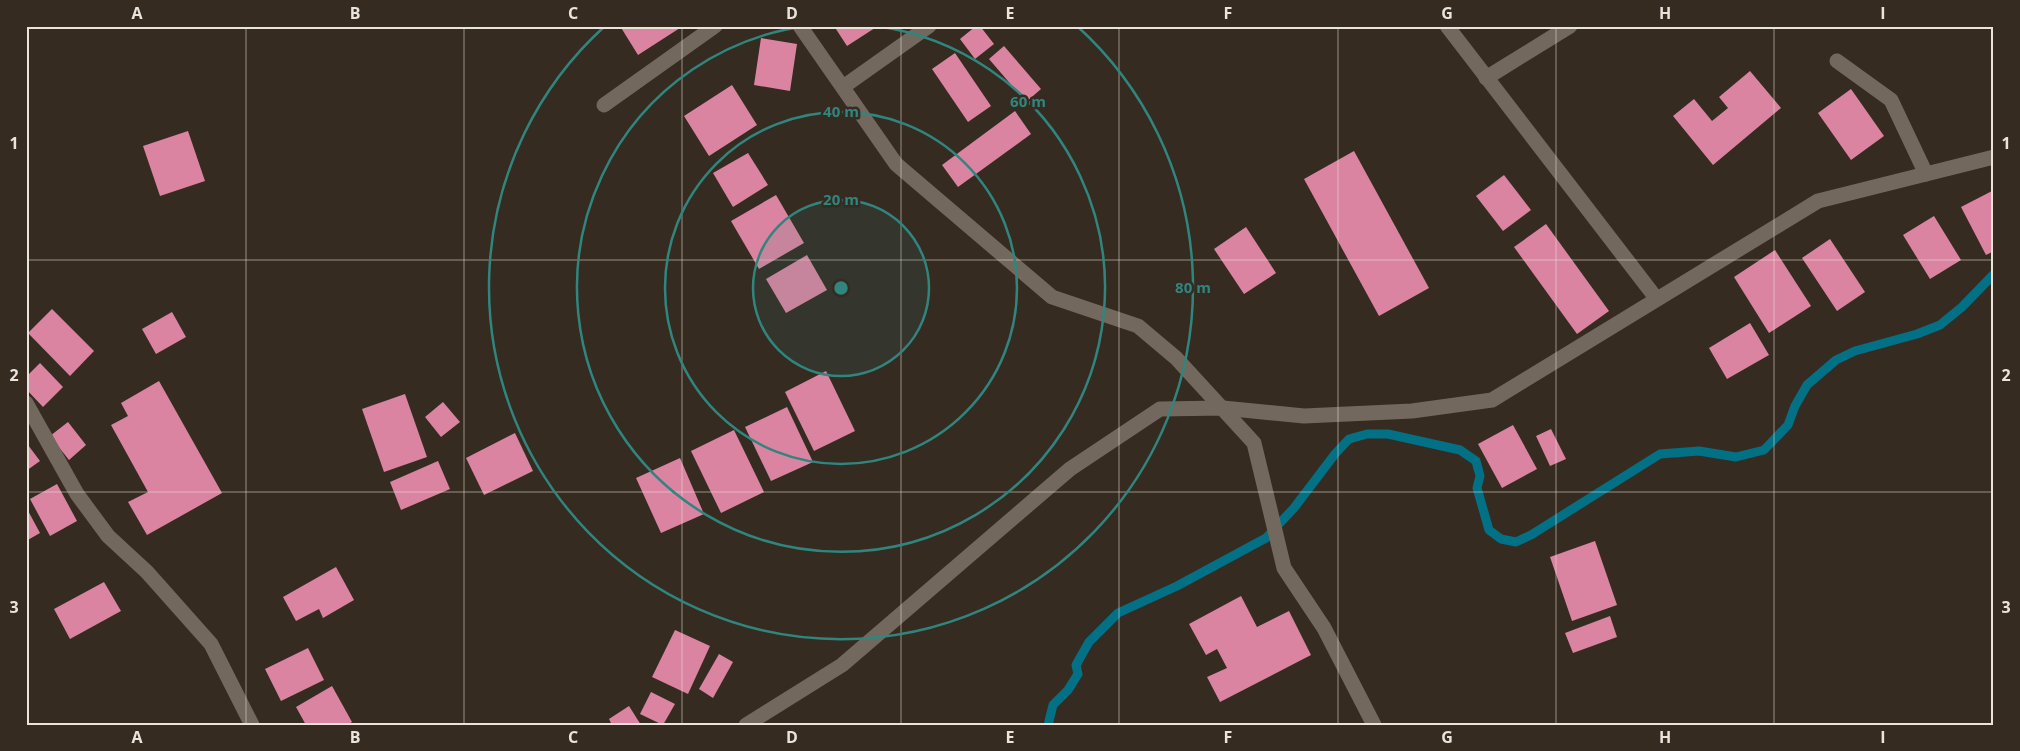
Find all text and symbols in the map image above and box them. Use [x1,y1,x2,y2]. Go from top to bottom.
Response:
text: A [131,2,143,24]
text: B [350,2,360,24]
text: C [568,2,578,24]
text: D [786,2,798,24]
text: E [1006,2,1015,24]
text: F [1224,2,1232,24]
text: G [1441,2,1453,24]
text: H [1659,2,1671,24]
text: I [1880,2,1886,24]
text: 60 m [1010,91,1046,111]
text: 40 m [823,101,859,121]
text: 1 [9,132,19,154]
text: 1 [2001,132,2011,154]
text: 20 m [823,189,859,209]
text: 80 m [1175,277,1211,297]
centre of rings [832,279,850,297]
text: 2 [9,364,19,386]
text: 2 [2001,364,2011,386]
text: 3 [9,596,19,618]
text: 3 [2001,596,2011,618]
text: A [131,726,143,748]
text: B [350,726,360,748]
text: C [568,726,578,748]
text: D [786,726,798,748]
text: E [1006,726,1015,748]
text: F [1224,726,1232,748]
text: G [1441,726,1453,748]
text: H [1659,726,1671,748]
text: I [1880,726,1886,748]

